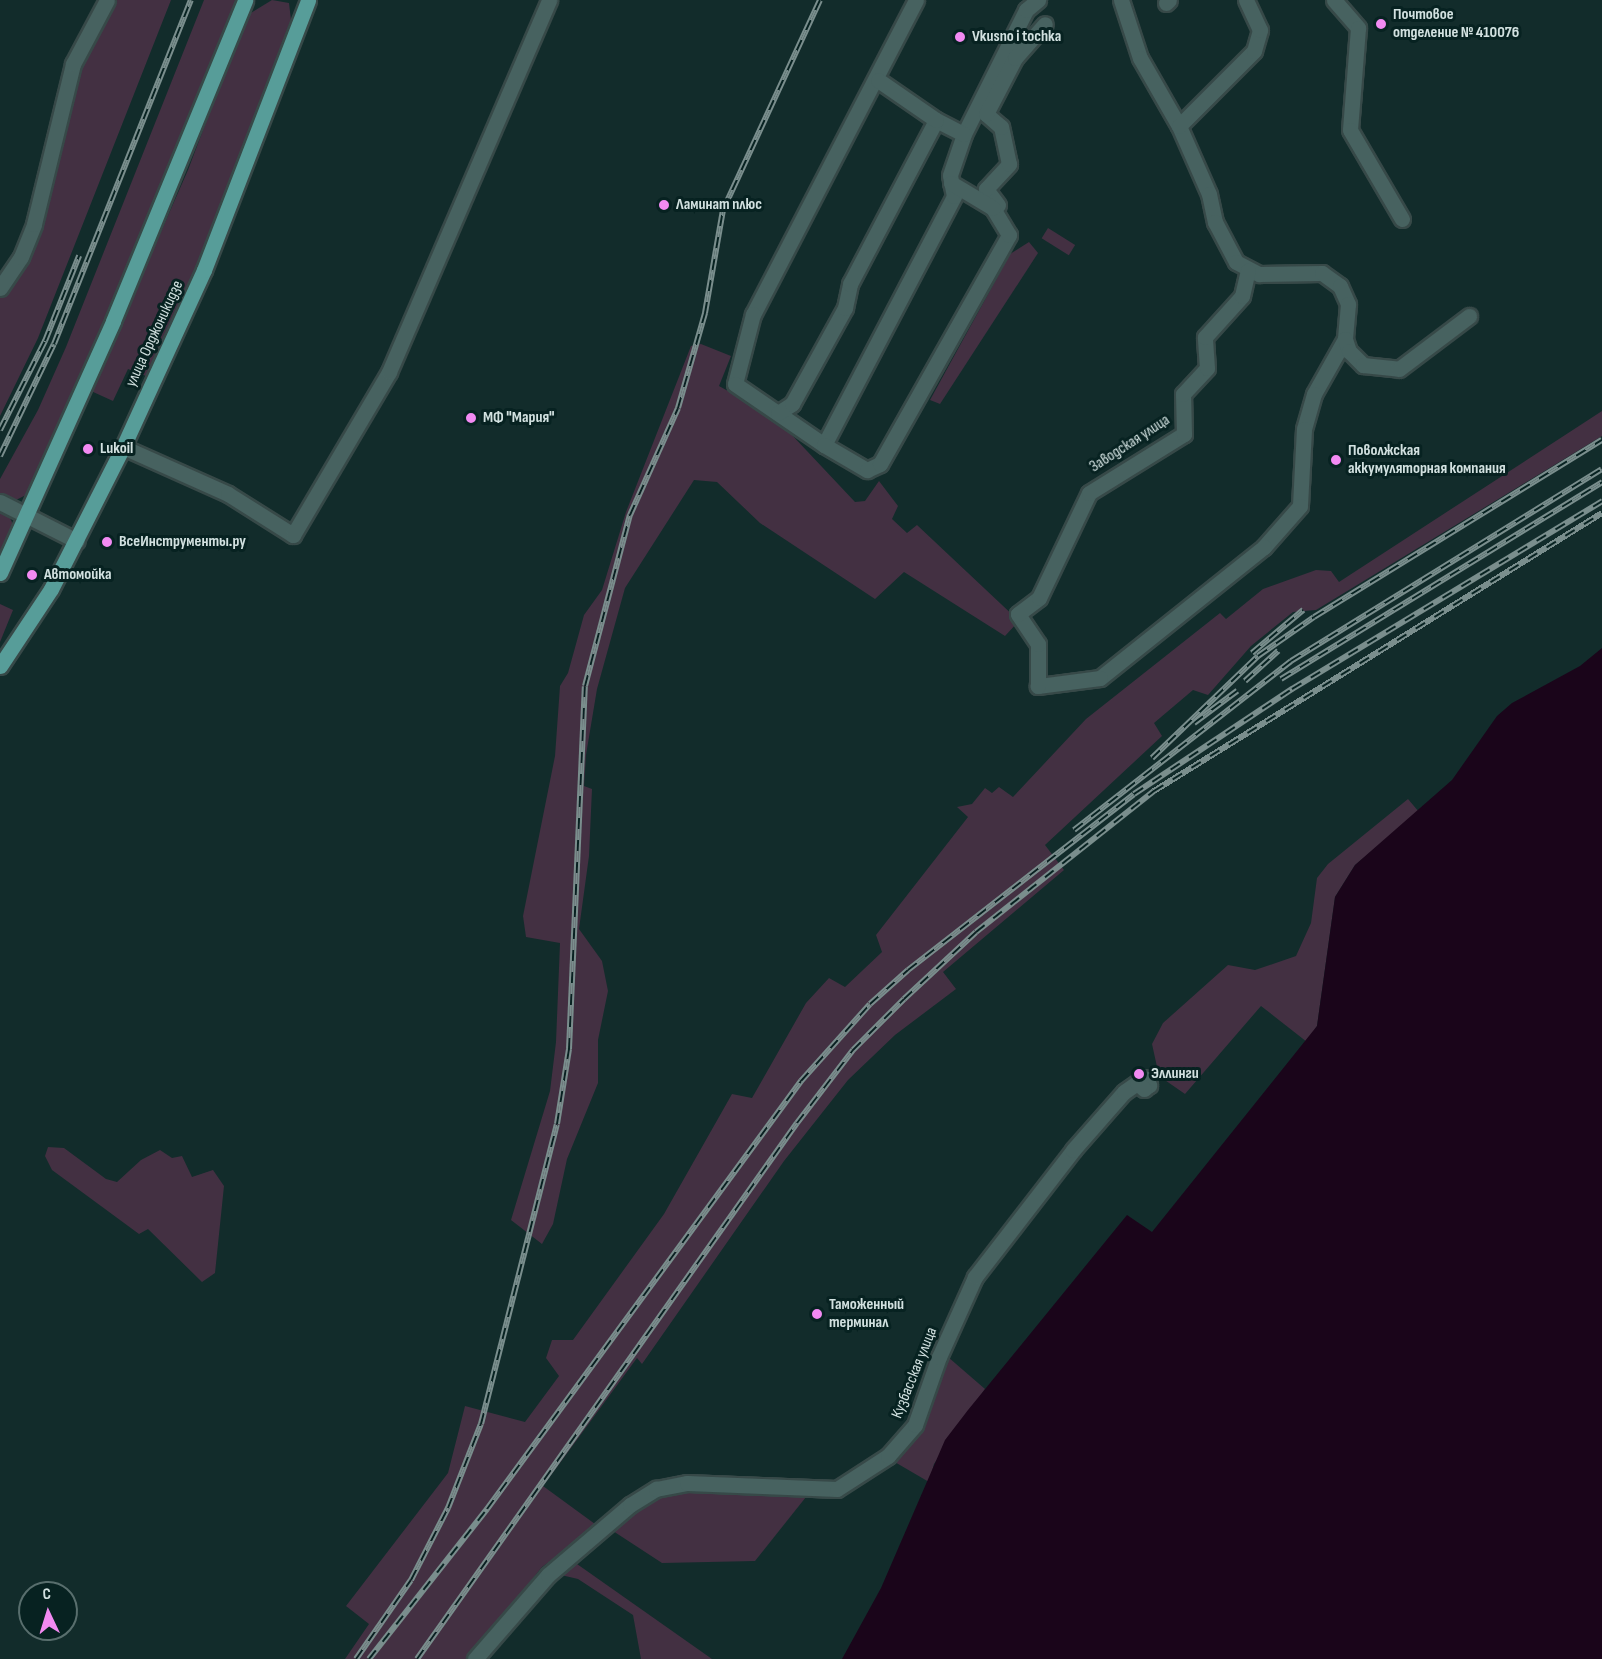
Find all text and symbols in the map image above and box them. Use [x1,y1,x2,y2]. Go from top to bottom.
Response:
place label: Почтовое отделение № 410076 [1393,5,1519,43]
marker: Почтовое отделение № 410076 [1374,17,1388,31]
place label: Vkusno i tochka [972,27,1061,47]
marker: Vkusno i tochka [953,30,967,44]
place label: Ламинат плюс [676,195,762,215]
marker: Ламинат плюс [657,198,671,212]
street label: улица Орджоникидзе [122,278,188,390]
place label: МФ "Мария" [483,408,555,428]
marker: МФ "Мария" [464,411,478,425]
street label: Заводская улица [1086,411,1174,477]
place label: Lukoil [100,439,133,459]
place label: Поволжская аккумуляторная компания [1348,441,1506,479]
marker: Lukoil [81,442,95,456]
marker: Поволжская аккумуляторная компания [1329,453,1343,467]
place label: ВсеИнструменты.ру [119,532,246,552]
marker: ВсеИнструменты.ру [100,535,114,549]
place label: Автомойка [44,565,112,585]
marker: Автомойка [25,568,39,582]
place label: Эллинги [1151,1064,1199,1084]
marker: Эллинги [1132,1067,1146,1081]
place label: Таможенный терминал [829,1295,904,1333]
marker: Таможенный терминал [810,1307,824,1321]
street label: Кузбасская улица [888,1325,942,1421]
north arrow [18,1581,78,1641]
text: С [42,1585,52,1604]

